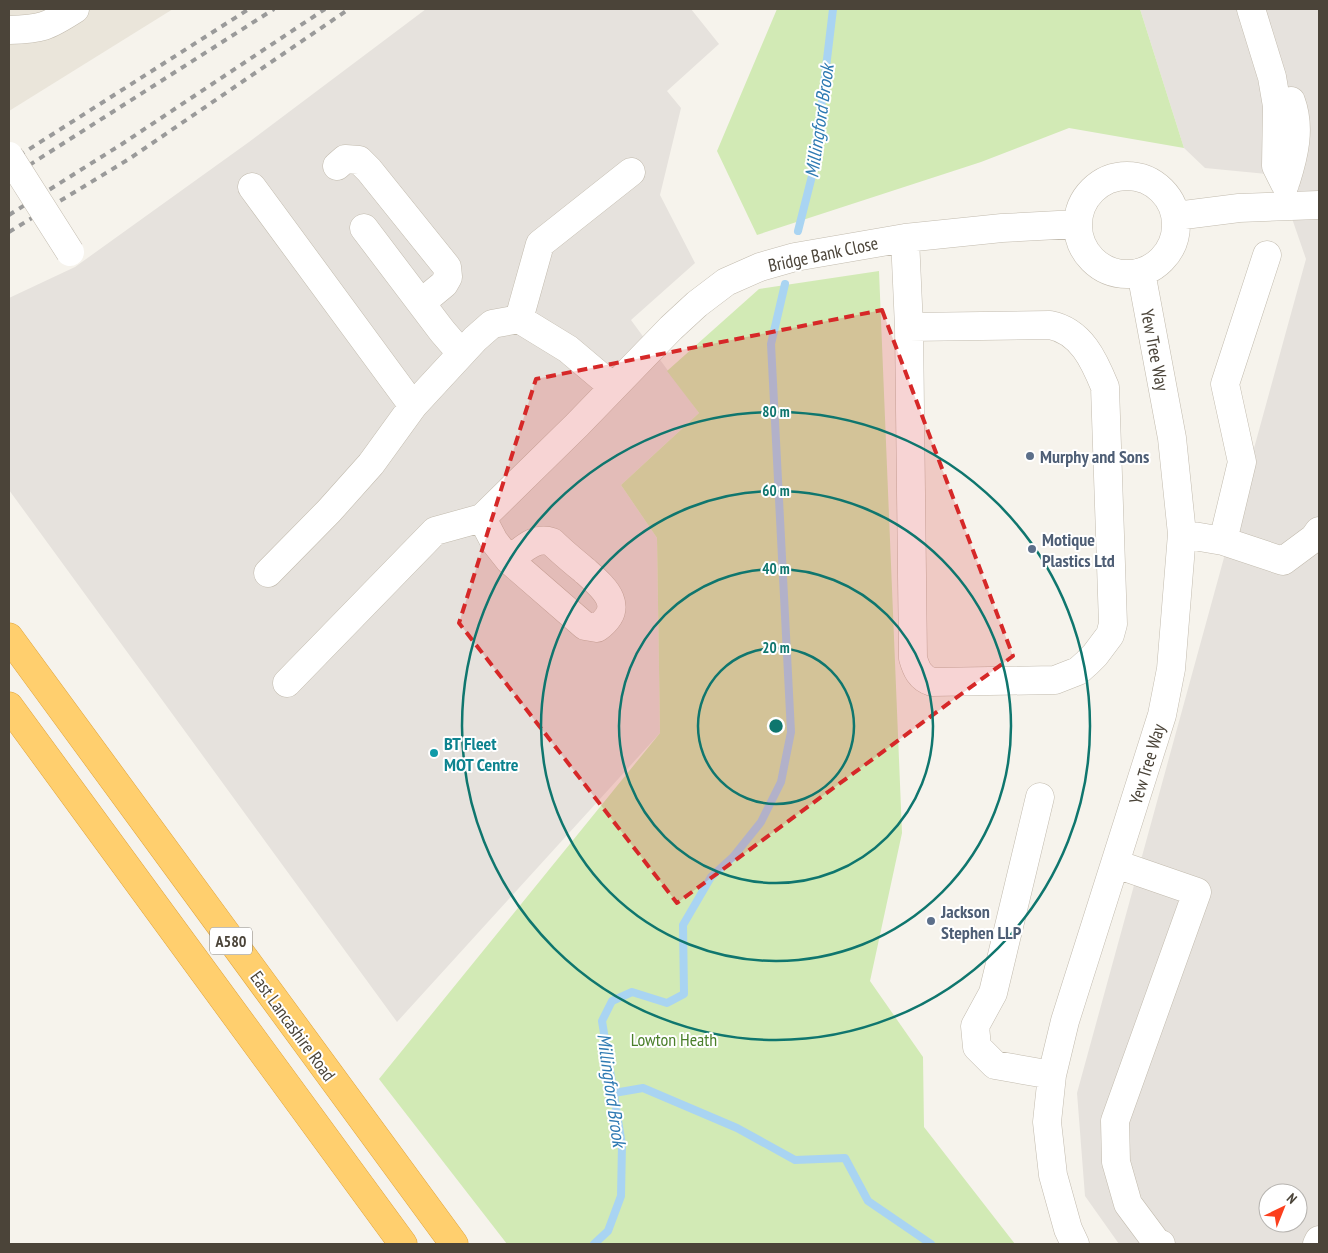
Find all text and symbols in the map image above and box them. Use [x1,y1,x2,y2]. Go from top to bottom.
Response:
water label: Millingford Brook [799,60,839,179]
street label: Bridge Bank Close [766,231,880,277]
street label: Yew Tree Way [1136,307,1174,393]
text: 80 m [762,402,790,421]
place label: Murphy and Sons [1040,445,1149,468]
marker: Murphy and Sons [1024,450,1036,462]
text: 60 m [762,481,790,500]
place label: Motique Plastics Ltd [1042,528,1115,572]
marker: Motique Plastics Ltd [1026,543,1038,555]
text: 40 m [762,559,790,578]
text: 20 m [762,638,790,657]
centre of rings [767,717,785,735]
street label: Yew Tree Way [1124,721,1170,807]
place label: BT Fleet MOT Centre [444,732,519,776]
marker: BT Fleet MOT Centre [428,747,440,759]
place label: Jackson Stephen LLP [940,900,1022,944]
marker: Jackson Stephen LLP [925,915,937,927]
road number: A580 [210,928,252,954]
street label: East Lancashire Road [245,966,341,1086]
park label: Lowton Heath [631,1028,717,1051]
water label: Millingford Brook [592,1032,632,1151]
north arrow [1258,1183,1308,1233]
text: N [1283,1189,1301,1208]

